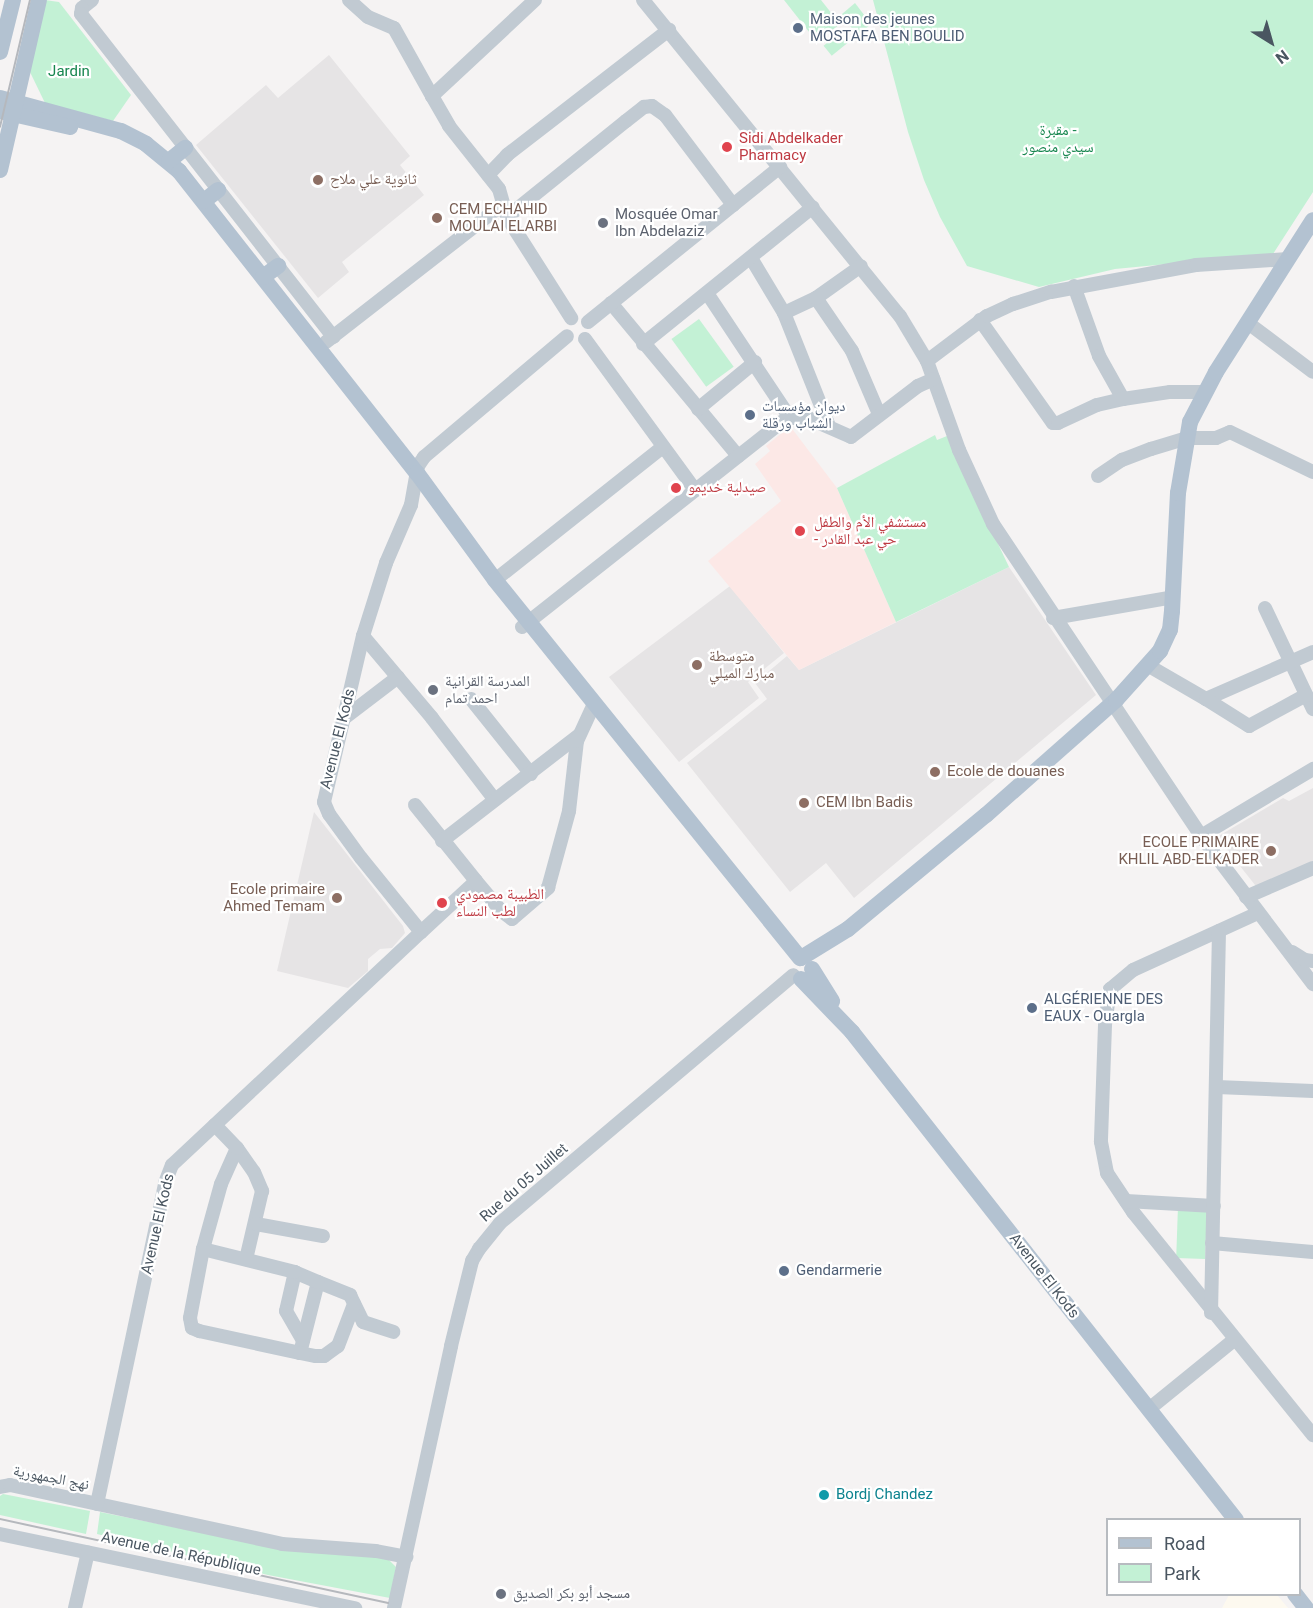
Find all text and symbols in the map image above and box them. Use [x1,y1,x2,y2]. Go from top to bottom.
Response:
place label: Maison des jeunes MOSTAFA BEN BOULID [810,10,965,45]
north arrow [1241,12,1301,72]
marker: Maison des jeunes MOSTAFA BEN BOULID [791,21,805,35]
text: N [1272,46,1292,68]
park label: Jardin [48,63,90,81]
park label: مقبرة - سيدي منصور [1022,121,1094,156]
place label: Sidi Abdelkader Pharmacy [739,129,843,164]
marker: Sidi Abdelkader Pharmacy [720,140,734,154]
place label: ثانوية علي ملاح [330,171,417,189]
marker: ثانوية علي ملاح [311,173,325,187]
place label: CEM ECHAHID MOULAI ELARBI [449,200,557,235]
place label: Mosquée Omar Ibn Abdelaziz [615,205,718,240]
marker: CEM ECHAHID MOULAI ELARBI [430,211,444,225]
marker: Mosquée Omar Ibn Abdelaziz [596,216,610,230]
place label: ديوان مؤسسات الشباب ورقلة [762,397,846,432]
marker: ديوان مؤسسات الشباب ورقلة [743,408,757,422]
place label: صيدلية خديمو [688,479,766,497]
marker: صيدلية خديمو [669,481,683,495]
place label: مستشفي الأم والطفل - حي عبد القادر [814,513,926,548]
marker: مستشفي الأم والطفل - حي عبد القادر [791,522,809,540]
place label: متوسطة مبارك الميلي [709,647,774,682]
marker: متوسطة مبارك الميلي [690,658,704,672]
place label: المدرسة القرانية احمد تمام [445,672,530,707]
marker: المدرسة القرانية احمد تمام [426,683,440,697]
street label: Avenue El Kods [317,687,359,791]
place label: Ecole de douanes [947,763,1065,781]
marker: Ecole de douanes [928,765,942,779]
place label: CEM Ibn Badis [816,794,913,812]
marker: CEM Ibn Badis [797,796,811,810]
place label: ECOLE PRIMAIRE KHLIL ABD-ELKADER [1118,833,1259,868]
marker: ECOLE PRIMAIRE KHLIL ABD-ELKADER [1264,844,1278,858]
place label: Ecole primaire Ahmed Temam [223,880,325,915]
place label: الطبيبة مصمودي لطب النساء [456,885,544,920]
marker: Ecole primaire Ahmed Temam [330,891,344,905]
marker: الطبيبة مصمودي لطب النساء [433,894,451,912]
place label: ALGÉRIENNE DES EAUX - Ouargla [1044,990,1163,1025]
marker: ALGÉRIENNE DES EAUX - Ouargla [1025,1001,1039,1015]
street label: Rue du 05 Juillet [476,1140,572,1226]
street label: Avenue El Kods [138,1172,178,1276]
street label: Avenue El Kods [1005,1230,1083,1322]
place label: Gendarmerie [796,1262,882,1280]
marker: Gendarmerie [777,1264,791,1278]
street label: نهج الجمهورية [12,1462,90,1494]
place label: Bordj Chandez [836,1486,933,1504]
marker: Bordj Chandez [817,1488,831,1502]
legend [1106,1518,1301,1596]
street label: Avenue de la République [100,1528,262,1580]
text: Road [1164,1533,1205,1554]
text: Park [1164,1563,1200,1584]
place label: مسجد أبو بكر الصديق [513,1585,630,1603]
marker: مسجد أبو بكر الصديق [494,1587,508,1601]

